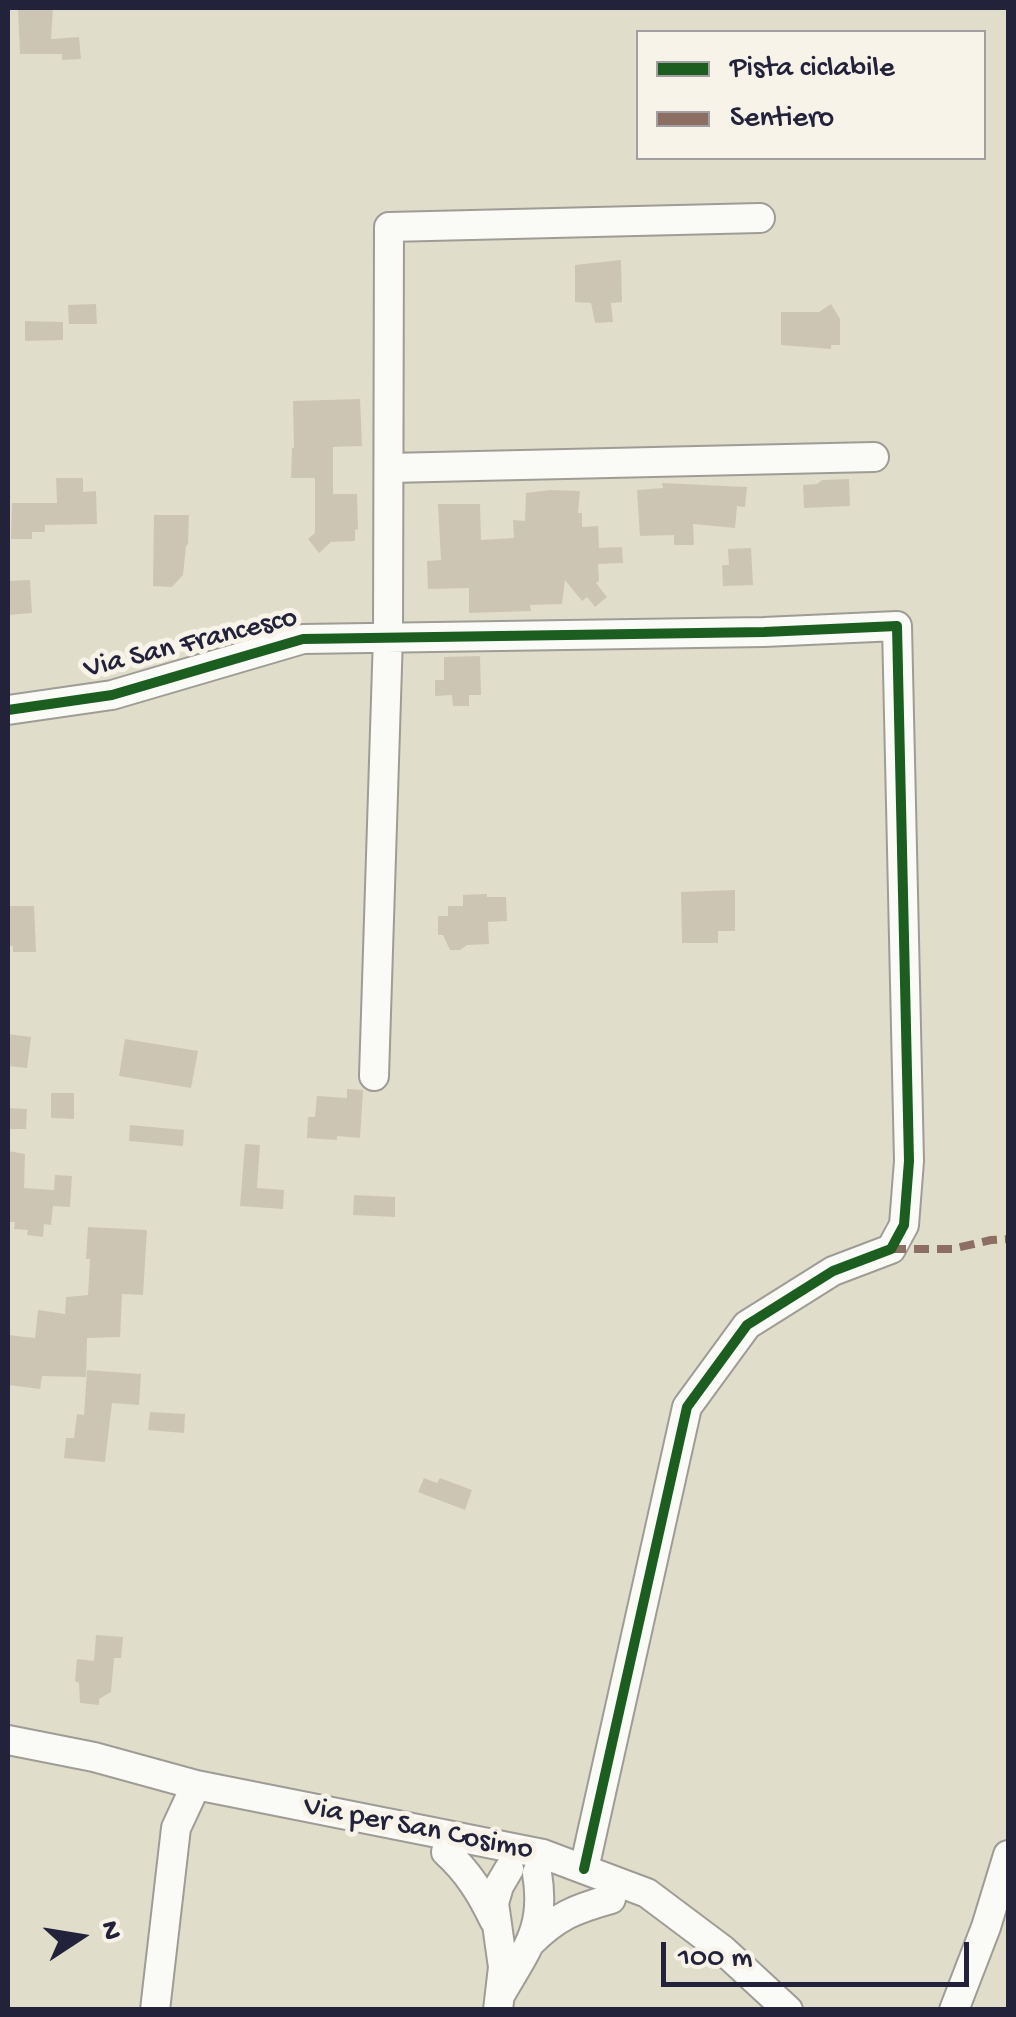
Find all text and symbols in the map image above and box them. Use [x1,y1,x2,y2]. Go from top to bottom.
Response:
legend [636,30,986,160]
text: Pista ciclabile [730,52,895,87]
text: Sentiero [730,102,834,137]
street label: Via San Francesco [81,601,301,689]
street label: Via per San Cosimo [300,1790,536,1870]
north arrow [30,1887,130,1987]
text: N [92,1918,128,1943]
scale bar [666,1922,974,1984]
text: 100 m [678,1942,753,1977]

